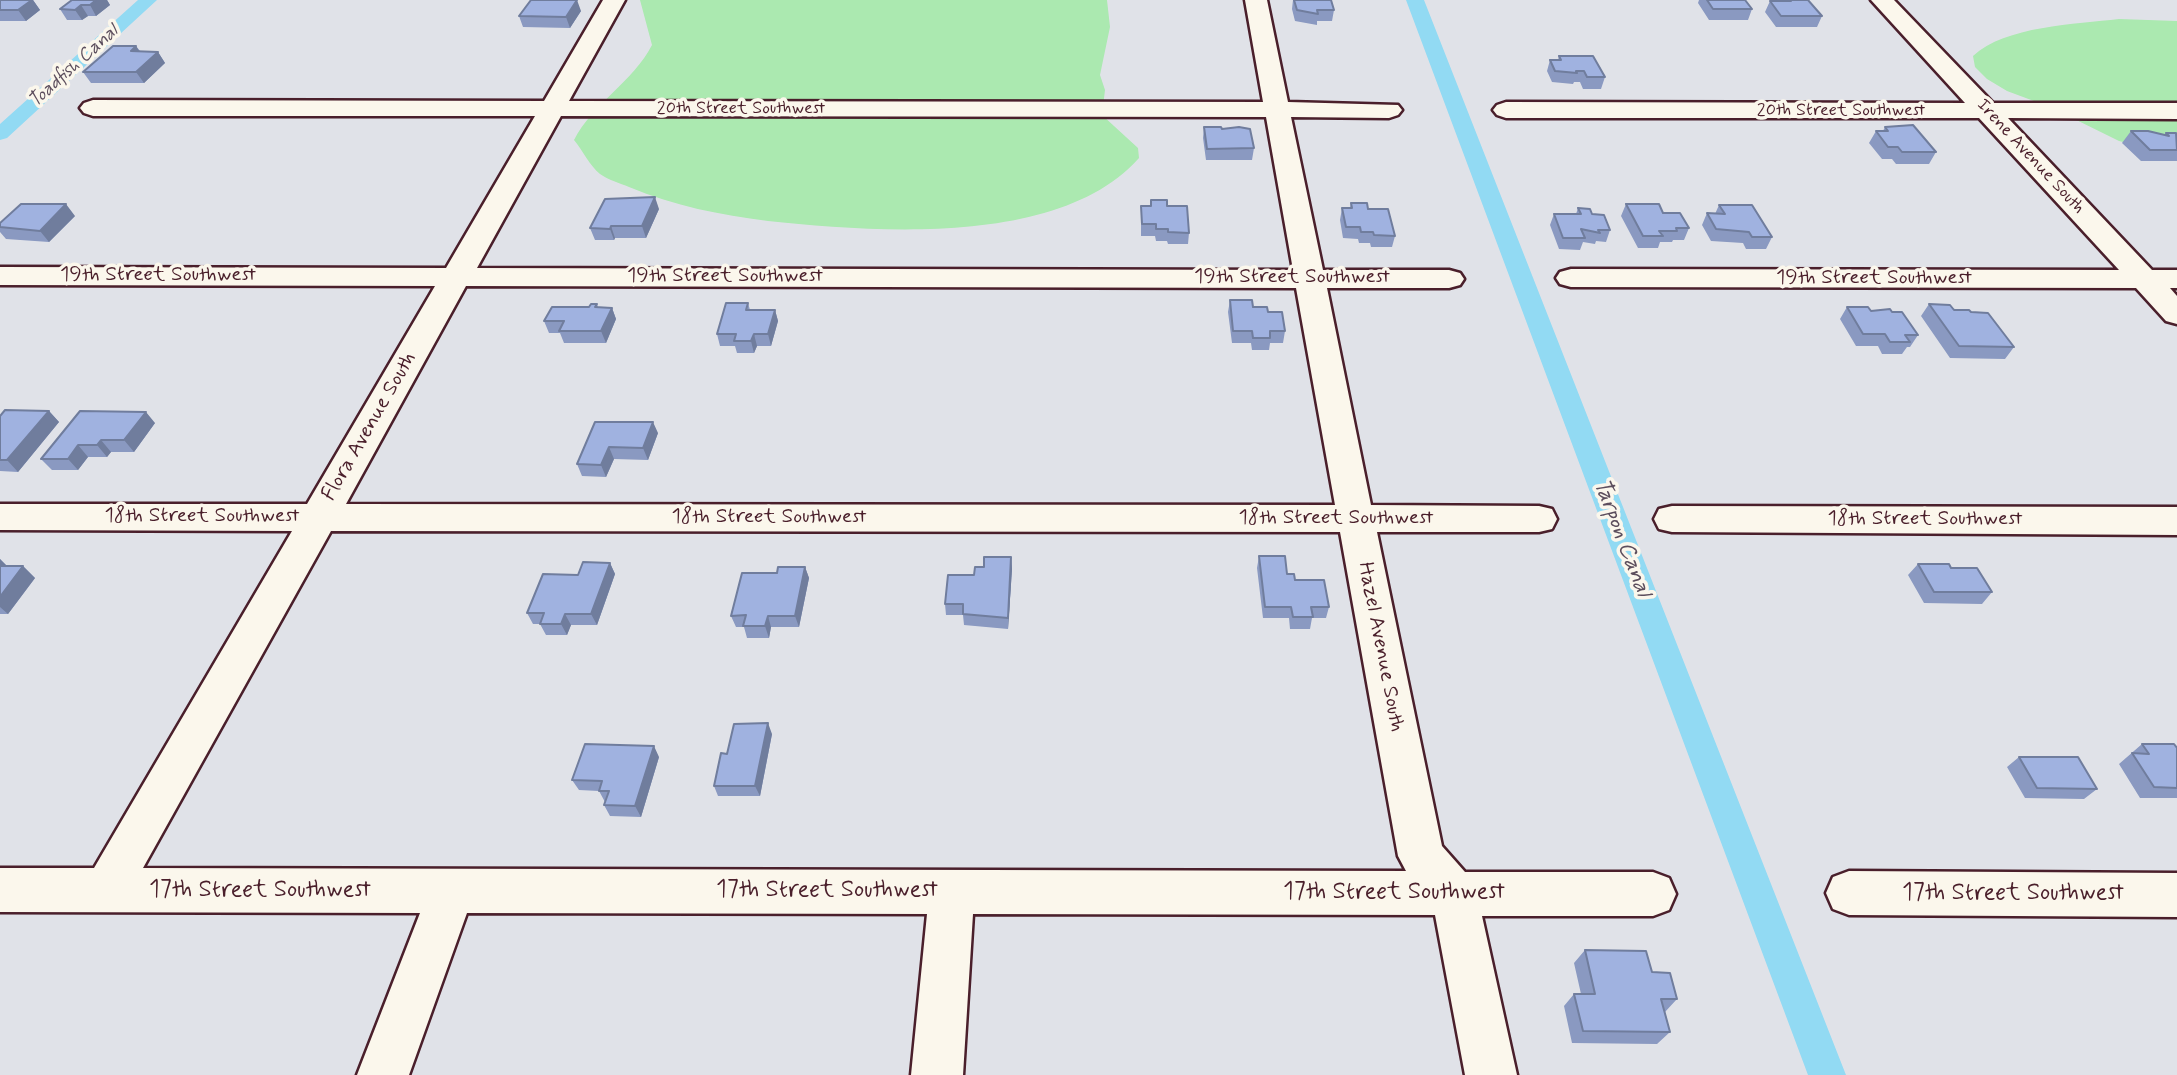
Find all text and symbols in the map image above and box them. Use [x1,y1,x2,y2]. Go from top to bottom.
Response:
water label: Toadfish Canal [24,21,124,113]
street label: Irene Avenue South [1971,95,2089,219]
street label: 20th Street Southwest [657,98,825,120]
street label: 20th Street Southwest [1757,100,1925,122]
street label: 19th Street Southwest [60,263,256,289]
street label: 19th Street Southwest [627,264,823,290]
street label: 19th Street Southwest [1194,265,1390,291]
street label: 19th Street Southwest [1776,266,1972,292]
street label: Flora Avenue South [317,348,423,506]
water label: Tarpon Canal [1586,475,1656,601]
street label: 18th Street Southwest [104,504,300,530]
street label: 18th Street Southwest [671,505,867,531]
street label: 18th Street Southwest [1238,506,1434,532]
street label: 18th Street Southwest [1827,507,2023,533]
street label: Hazel Avenue South [1351,560,1409,734]
street label: 17th Street Southwest [149,877,371,905]
street label: 17th Street Southwest [716,877,938,905]
street label: 17th Street Southwest [1283,879,1505,907]
street label: 17th Street Southwest [1902,880,2124,908]

